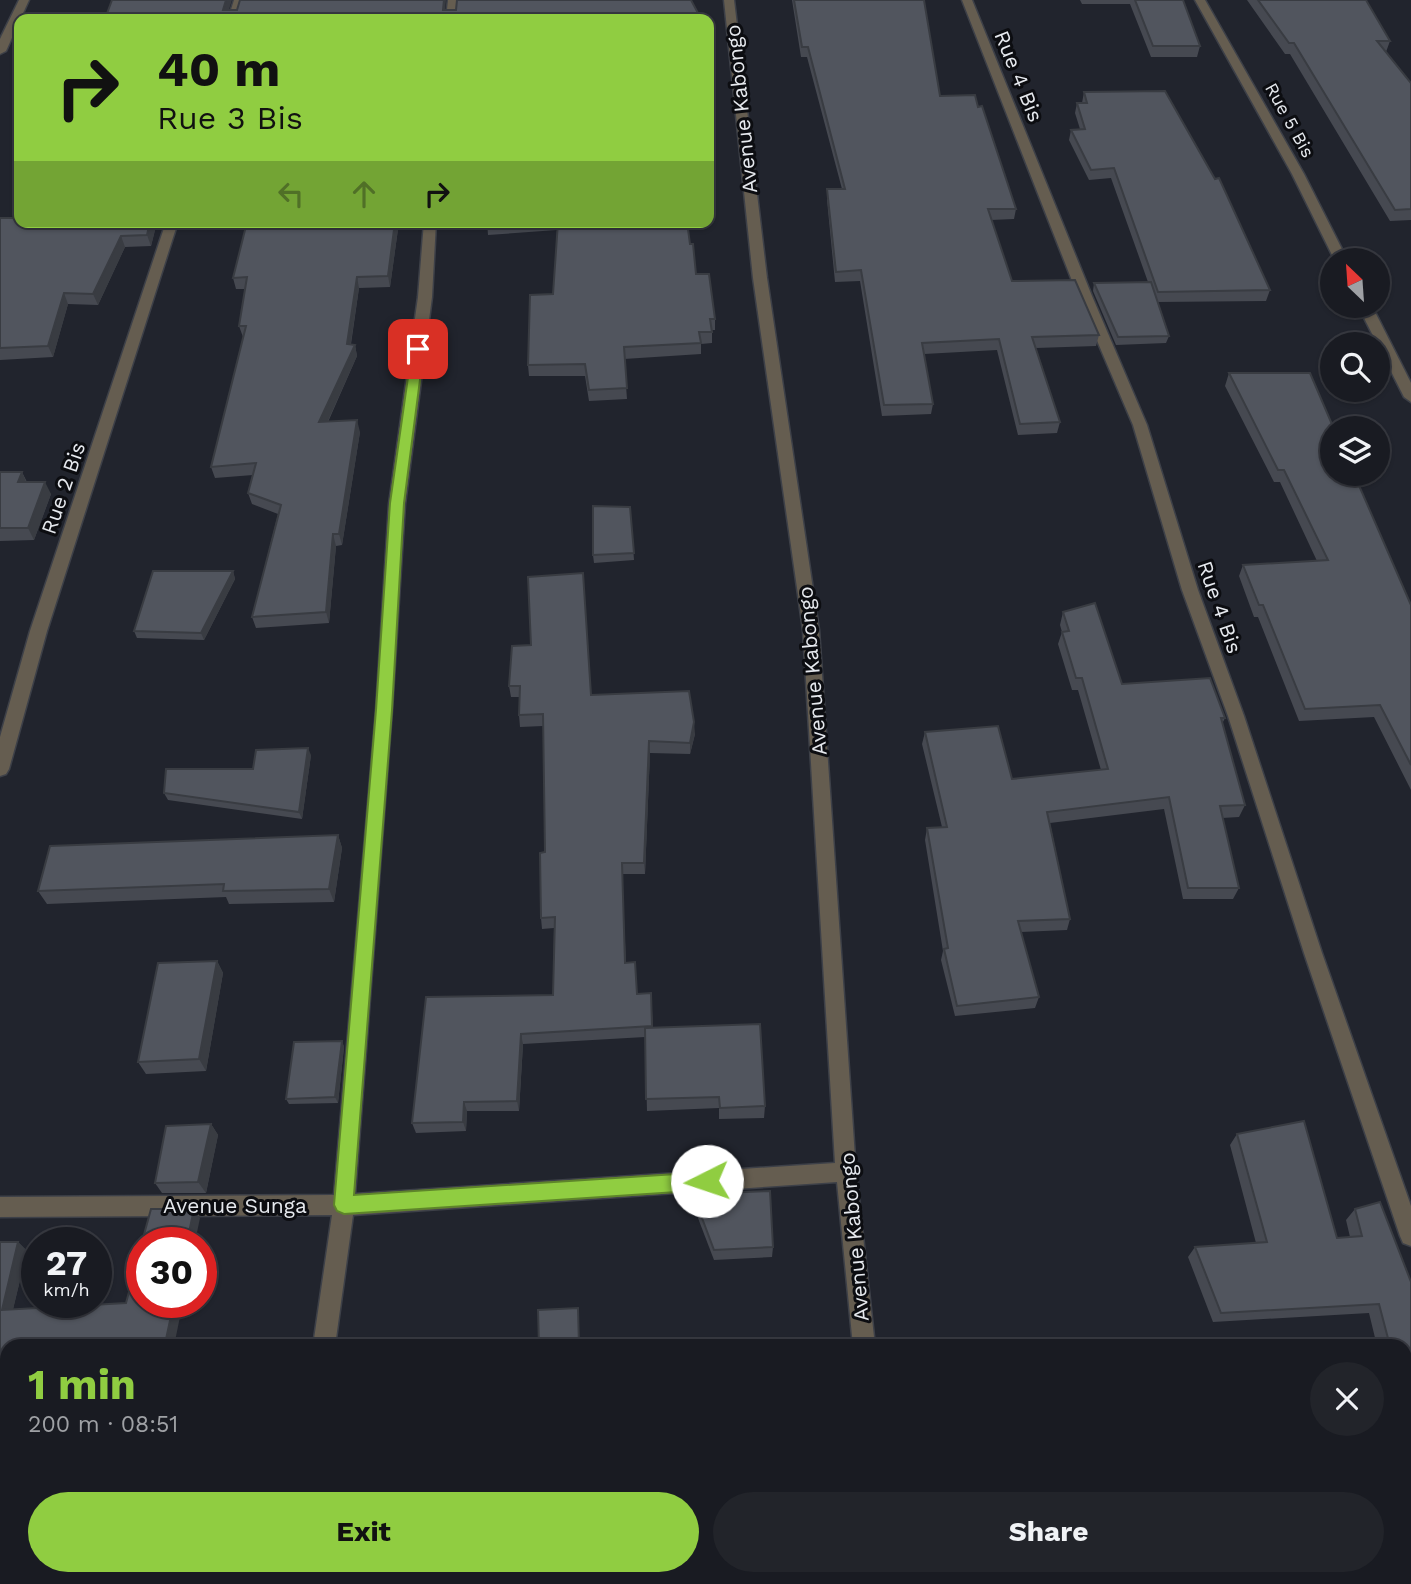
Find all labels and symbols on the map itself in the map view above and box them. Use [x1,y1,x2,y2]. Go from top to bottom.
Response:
street label: Avenue Kabongo [720,23,762,195]
street label: Rue 4 Bis [989,27,1049,125]
street label: Rue 5 Bis [1261,79,1319,161]
north arrow [1320,248,1390,318]
pin [388,319,448,379]
street label: Rue 2 Bis [36,439,90,537]
street label: Rue 4 Bis [1193,557,1247,657]
street label: Avenue Kabongo [792,586,832,756]
position arrow [670,1144,744,1218]
street label: Avenue Kabongo [834,1152,874,1322]
street label: Avenue Sunga [163,1193,307,1218]
speed limit sign: 30 [126,1227,217,1318]

